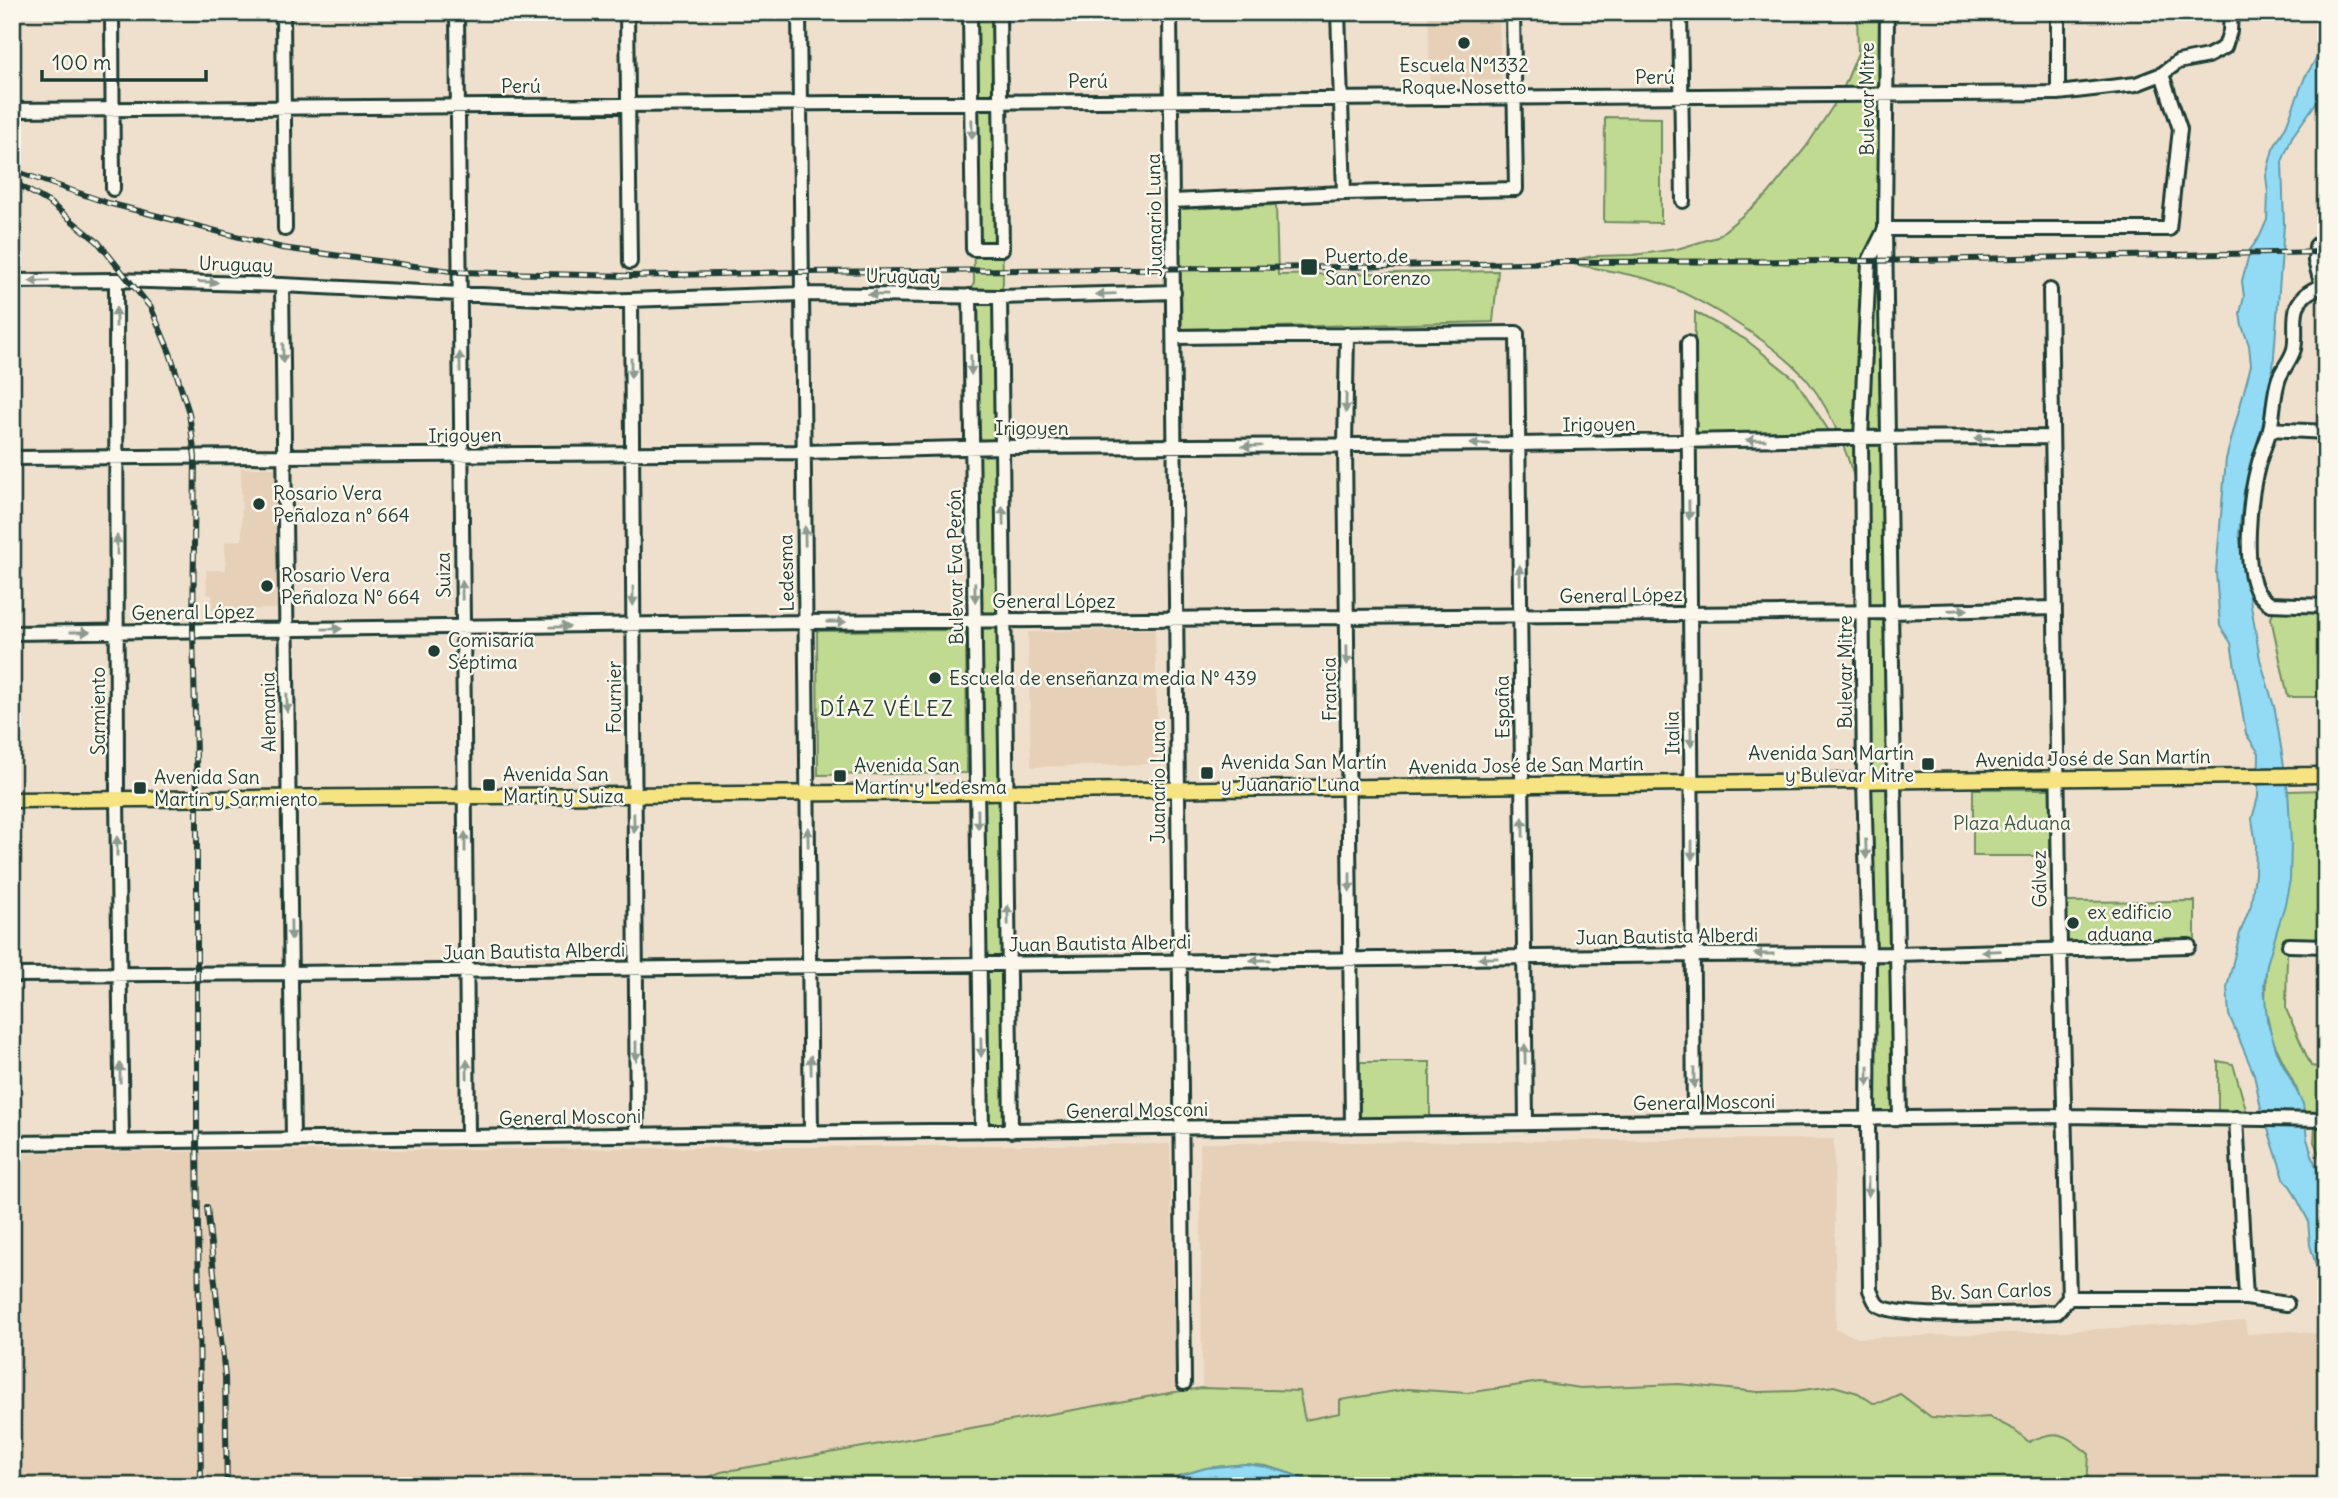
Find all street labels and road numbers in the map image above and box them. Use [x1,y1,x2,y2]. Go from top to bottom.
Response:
street label: Bulevar Mitre [1855,42,1879,156]
street label: Perú [1635,65,1675,89]
street label: Perú [1068,69,1108,93]
street label: Perú [501,74,541,98]
street label: Juanario Luna [1141,153,1167,277]
street label: Uruguay [198,251,274,277]
street label: Uruguay [865,263,941,289]
street label: Irigoyen [1562,411,1636,437]
street label: Irigoyen [995,416,1069,440]
street label: Irigoyen [428,422,502,448]
street label: Bulevar Eva Perón [942,489,968,645]
street label: Ledesma [773,534,799,612]
street label: Suiza [431,552,455,598]
street label: General López [1559,582,1683,608]
street label: General López [992,589,1116,613]
street label: General López [131,599,255,625]
street label: Bulevar Mitre [1833,615,1857,729]
street label: Francia [1316,657,1342,721]
street label: Fournier [602,660,626,733]
street label: Sarmiento [86,667,110,755]
street label: Alemania [255,671,281,752]
street label: España [1489,675,1515,739]
street label: Italia [1660,710,1684,755]
street label: Juanario Luna [1146,720,1170,844]
street label: Avenida José de San Martín [1975,744,2211,772]
street label: Avenida José de San Martín [1408,751,1644,779]
street label: Gálvez [2027,850,2051,908]
street label: Juan Bautista Alberdi [1576,922,1758,950]
street label: Juan Bautista Alberdi [1009,929,1191,957]
street label: Juan Bautista Alberdi [443,937,625,965]
street label: General Mosconi [1633,1089,1775,1115]
street label: General Mosconi [1066,1097,1208,1123]
street label: General Mosconi [499,1104,641,1130]
street label: Bv. San Carlos [1930,1277,2052,1305]

